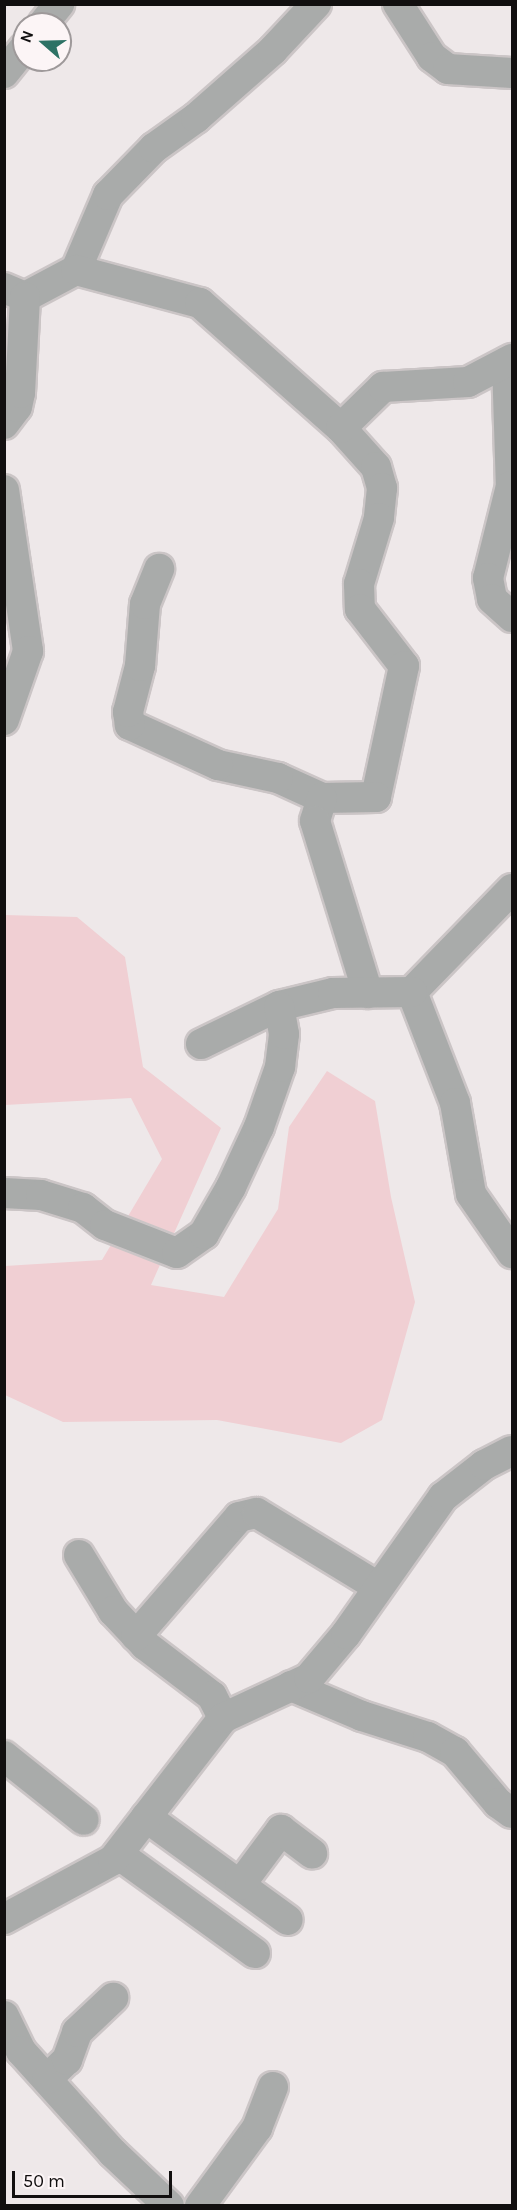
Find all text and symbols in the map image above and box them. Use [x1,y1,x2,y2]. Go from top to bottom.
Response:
north arrow [12,12,72,72]
text: N [16,28,37,45]
scale bar [15,2159,176,2197]
text: 50 m [23,2170,65,2192]

